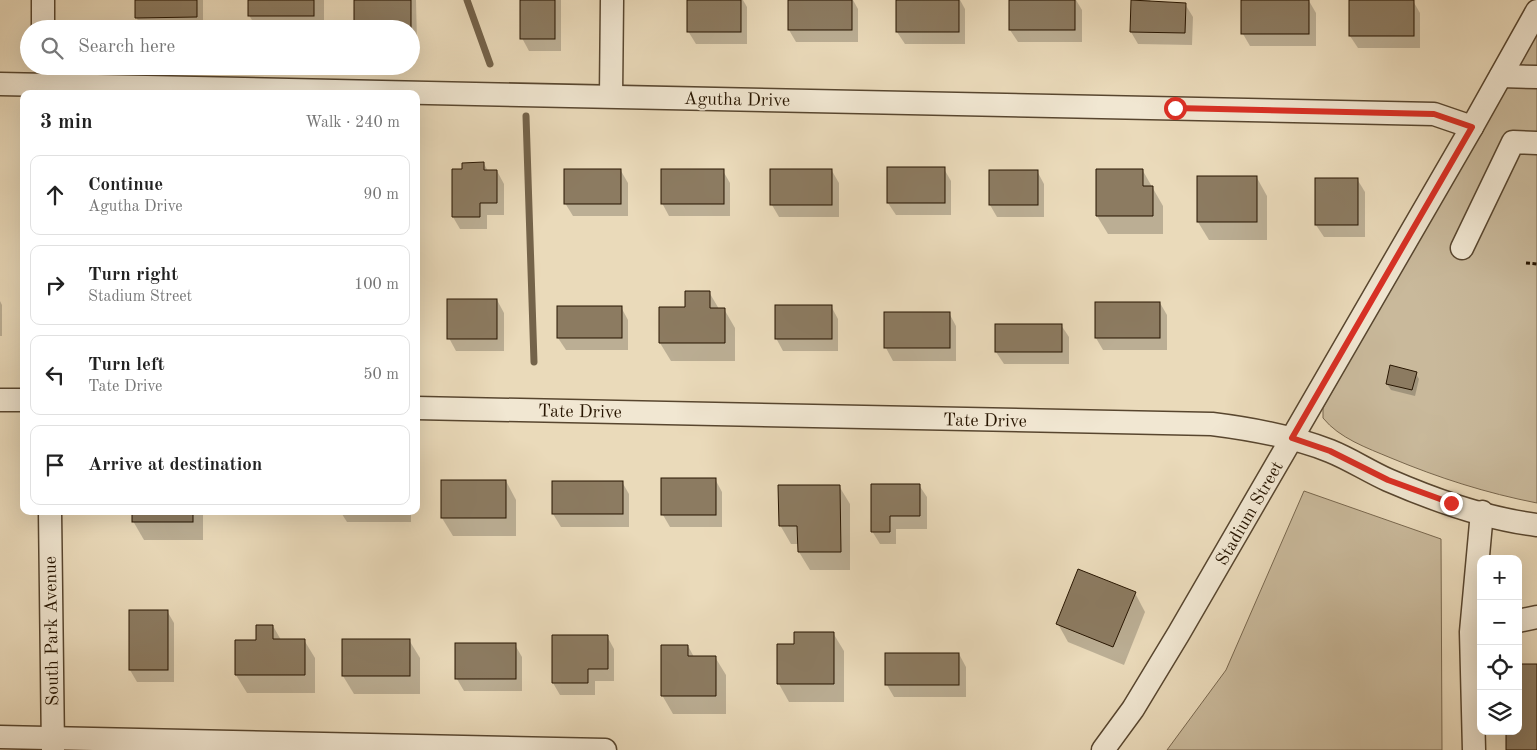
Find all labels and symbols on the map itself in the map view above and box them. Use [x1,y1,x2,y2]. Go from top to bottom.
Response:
street label: Agutha Drive [684,90,790,110]
route start [1164,97,1187,120]
street label: Tate Drive [538,402,622,422]
street label: Tate Drive [943,411,1027,431]
street label: Stadium Street [1213,458,1287,569]
route end [1440,492,1463,515]
street label: South Park Avenue [42,556,62,706]

